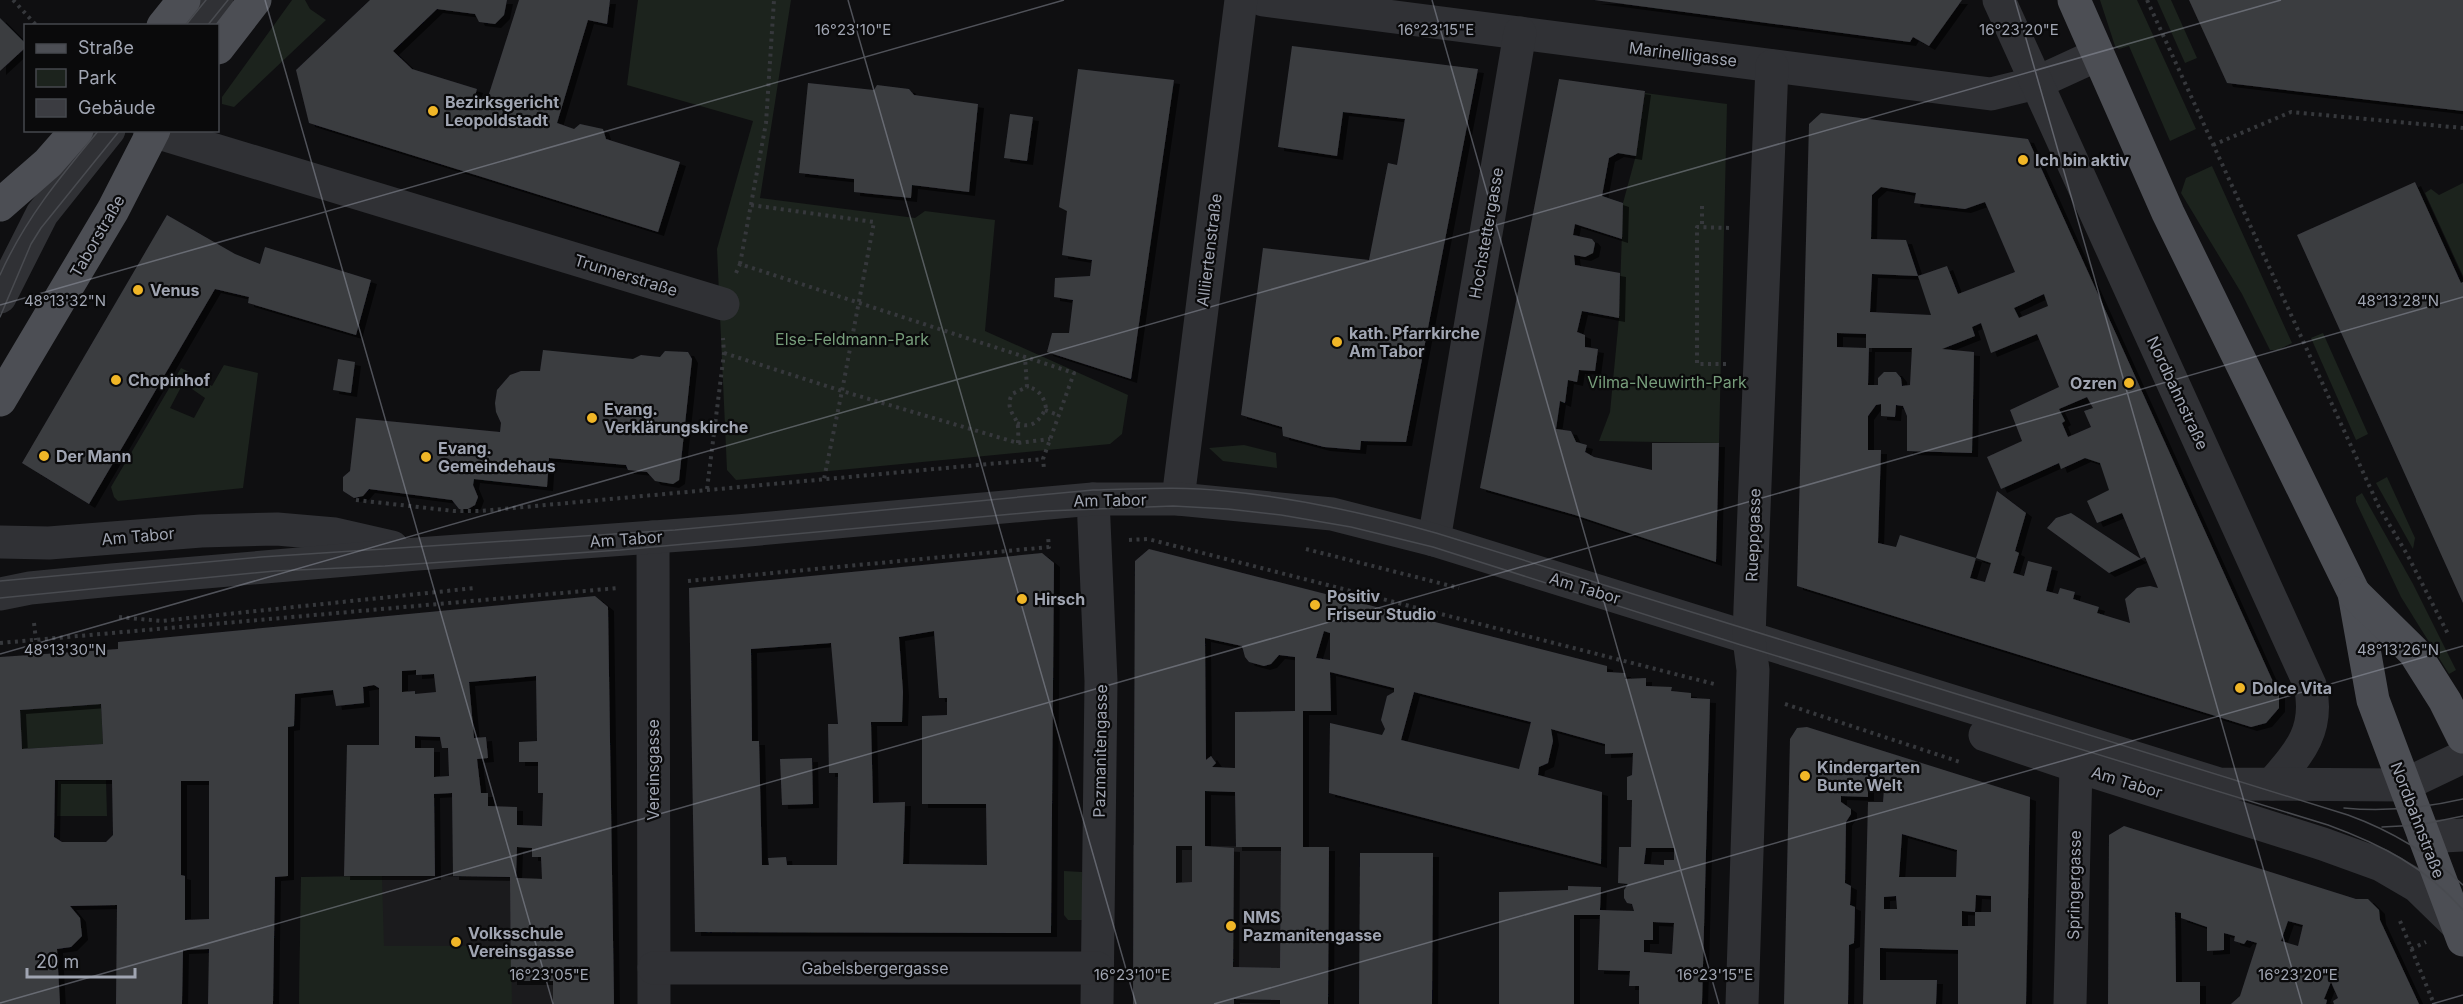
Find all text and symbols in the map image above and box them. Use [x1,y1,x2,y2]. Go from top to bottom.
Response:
text: 16°23'10"E [815,20,891,39]
text: 16°23'15"E [1398,20,1474,39]
text: 16°23'20"E [1979,20,2059,39]
legend [24,24,219,132]
text: Straße [78,37,134,58]
street label: Marinelligasse [1628,37,1738,71]
text: Park [78,67,117,88]
place label: Bezirksgericht Leopoldstadt [445,92,559,130]
text: Gebäude [78,97,155,118]
marker: Bezirksgericht Leopoldstadt [426,104,440,118]
place label: Ich bin aktiv [2035,150,2130,170]
marker: Ich bin aktiv [2016,153,2030,167]
street label: Hochstettergasse [1465,166,1507,300]
street label: Taborstraße [65,191,129,281]
street label: Alliiertenstraße [1192,192,1226,308]
street label: Trunnerstraße [572,250,680,300]
place label: Venus [150,280,199,300]
marker: Venus [131,283,145,297]
text: 48°13'32"N [24,291,106,310]
text: 48°13'28"N [2357,291,2439,310]
place label: kath. Pfarrkirche Am Tabor [1349,323,1480,361]
park label: Else-Feldmann-Park [775,329,929,349]
street label: Nordbahnstraße [2143,333,2213,453]
marker: kath. Pfarrkirche Am Tabor [1330,335,1344,349]
place label: Chopinhof [128,370,211,390]
park label: Vilma-Neuwirth-Park [1587,372,1747,392]
marker: Chopinhof [109,373,123,387]
place label: Ozren [2070,373,2117,393]
marker: Ozren [2122,376,2136,390]
place label: Evang. Verklärungskirche [604,399,748,437]
marker: Evang. Verklärungskirche [585,411,599,425]
place label: Evang. Gemeindehaus [438,438,556,476]
place label: Der Mann [56,446,132,466]
marker: Der Mann [37,449,51,463]
marker: Evang. Gemeindehaus [419,450,433,464]
street label: Rueppgasse [1741,488,1765,582]
street label: Am Tabor [1073,489,1147,511]
street label: Am Tabor [101,523,175,549]
street label: Am Tabor [589,526,663,552]
street label: Am Tabor [1547,568,1623,608]
place label: Positiv Friseur Studio [1327,586,1437,624]
place label: Hirsch [1034,589,1085,609]
marker: Hirsch [1015,592,1029,606]
marker: Positiv Friseur Studio [1308,598,1322,612]
text: 48°13'30"N [24,640,106,659]
text: 48°13'26"N [2357,640,2439,659]
place label: Dolce Vita [2252,678,2332,698]
marker: Dolce Vita [2233,681,2247,695]
street label: Pazmanitengasse [1089,684,1111,818]
street label: Vereinsgasse [643,719,663,821]
place label: Kindergarten Bunte Welt [1817,757,1920,795]
street label: Nordbahnstraße [2387,759,2449,881]
street label: Am Tabor [2089,762,2165,802]
marker: Kindergarten Bunte Welt [1798,769,1812,783]
street label: Springergasse [2063,830,2085,940]
place label: NMS Pazmanitengasse [1243,907,1382,945]
marker: NMS Pazmanitengasse [1224,919,1238,933]
place label: Volksschule Vereinsgasse [468,923,574,961]
marker: Volksschule Vereinsgasse [449,935,463,949]
scale bar [27,941,135,979]
text: 20 m [36,951,79,972]
street label: Gabelsbergergasse [801,958,949,978]
text: 16°23'05"E [509,965,589,984]
text: 16°23'10"E [1094,965,1170,984]
text: 16°23'15"E [1677,965,1753,984]
text: 16°23'20"E [2258,965,2338,984]

